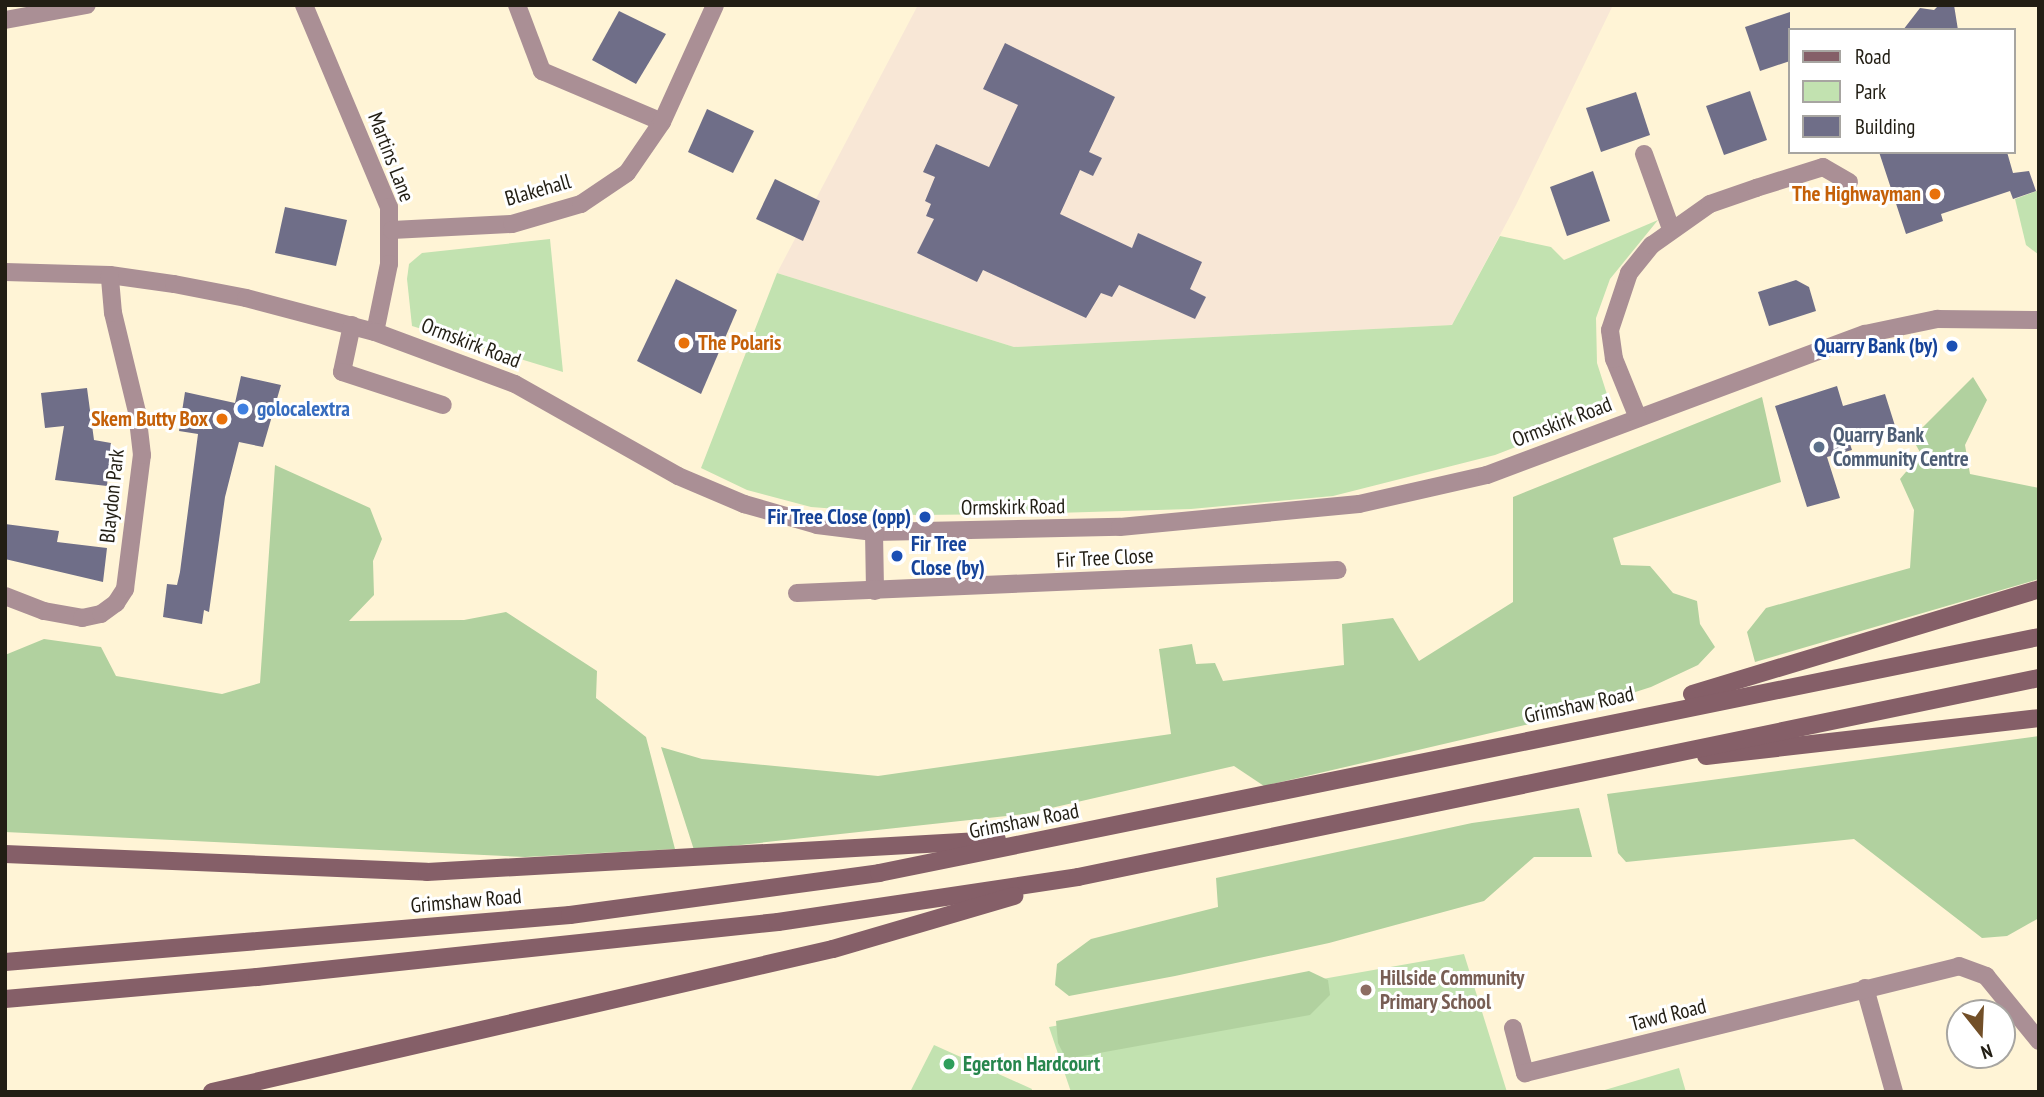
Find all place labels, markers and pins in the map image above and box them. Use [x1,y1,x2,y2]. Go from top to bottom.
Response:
place label: The Highwayman [1792,181,1921,207]
marker: The Highwayman [1927,186,1943,202]
place label: The Polaris [698,330,781,356]
place label: Quarry Bank (by) [1813,333,1938,359]
marker: The Polaris [676,335,692,351]
marker: Quarry Bank (by) [1944,338,1960,354]
place label: golocalextra [257,396,350,422]
marker: golocalextra [235,401,251,417]
place label: Skem Butty Box [91,406,208,432]
marker: Skem Butty Box [214,411,230,427]
place label: Quarry Bank Community Centre [1833,422,1970,472]
marker: Quarry Bank Community Centre [1811,439,1827,455]
place label: Fir Tree Close (opp) [767,504,911,530]
marker: Fir Tree Close (opp) [917,509,933,525]
place label: Fir Tree Close (by) [911,531,985,581]
marker: Fir Tree Close (by) [889,548,905,564]
place label: Hillside Community Primary School [1380,965,1525,1015]
marker: Hillside Community Primary School [1358,982,1374,998]
place label: Egerton Hardcourt [963,1051,1100,1077]
marker: Egerton Hardcourt [941,1056,957,1072]

